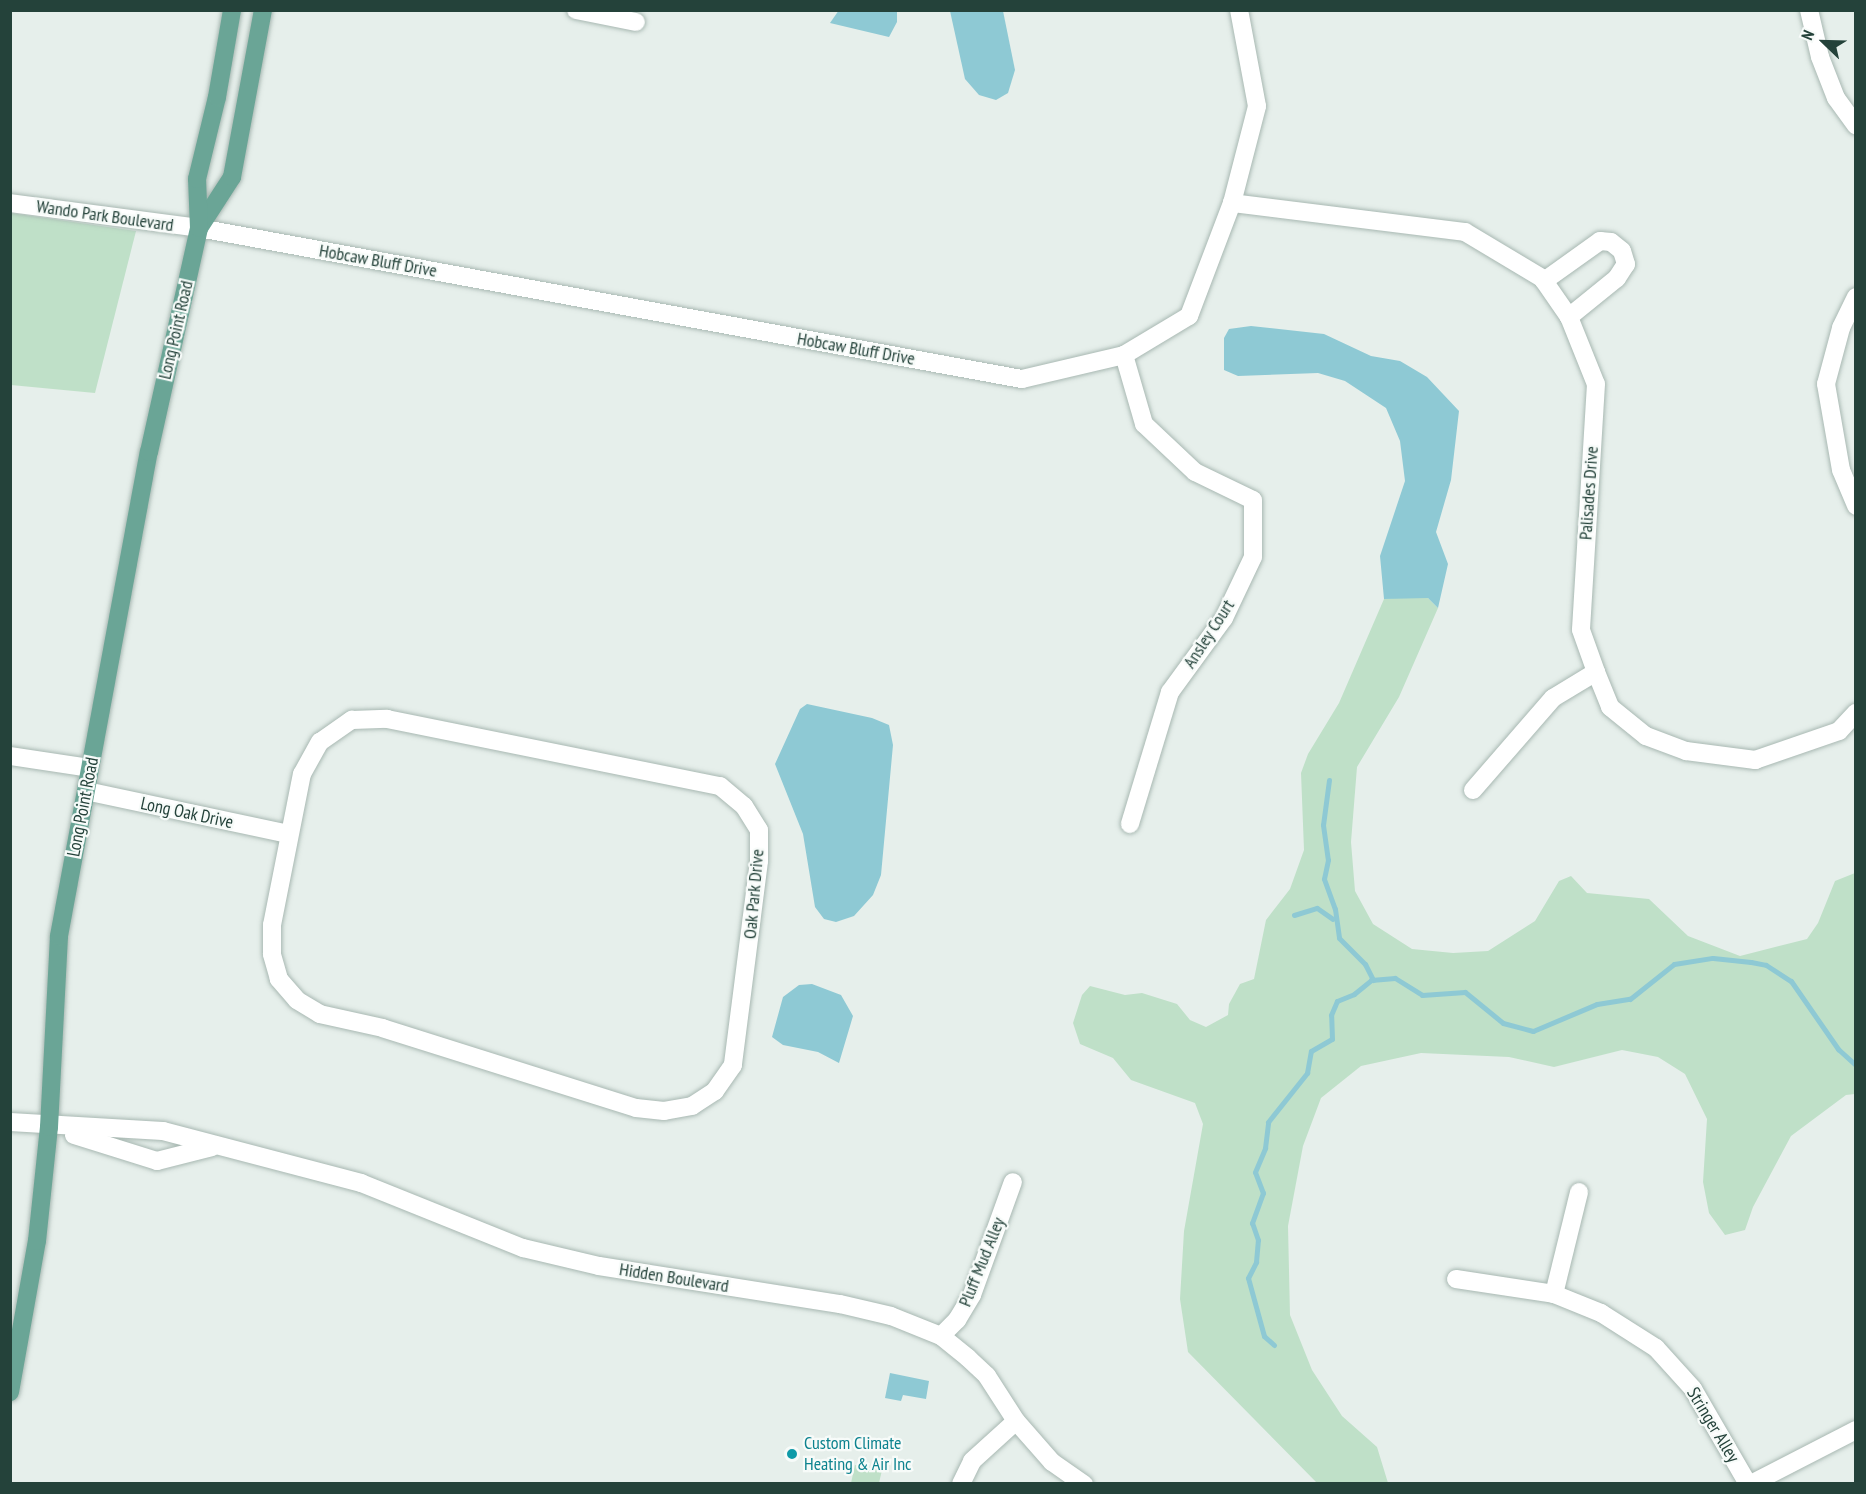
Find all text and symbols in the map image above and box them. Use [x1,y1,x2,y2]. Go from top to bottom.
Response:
north arrow [1794,12,1854,72]
text: N [1797,27,1818,43]
street label: Wando Park Boulevard [35,196,175,236]
street label: Hobcaw Bluff Drive [317,240,439,282]
street label: Long Point Road [154,279,198,381]
street label: Hobcaw Bluff Drive [795,328,917,370]
street label: Palisades Drive [1575,445,1603,541]
street label: Ansley Court [1179,595,1239,673]
street label: Long Point Road [63,756,103,858]
street label: Long Oak Drive [139,793,235,833]
street label: Oak Park Drive [739,848,769,940]
street label: Pluff Mud Alley [954,1214,1010,1310]
street label: Hidden Boulevard [618,1259,730,1297]
street label: Stringer Alley [1682,1383,1744,1467]
place label: Custom Climate Heating & Air Inc [804,1433,912,1476]
marker: Custom Climate Heating & Air Inc [785,1447,799,1461]

